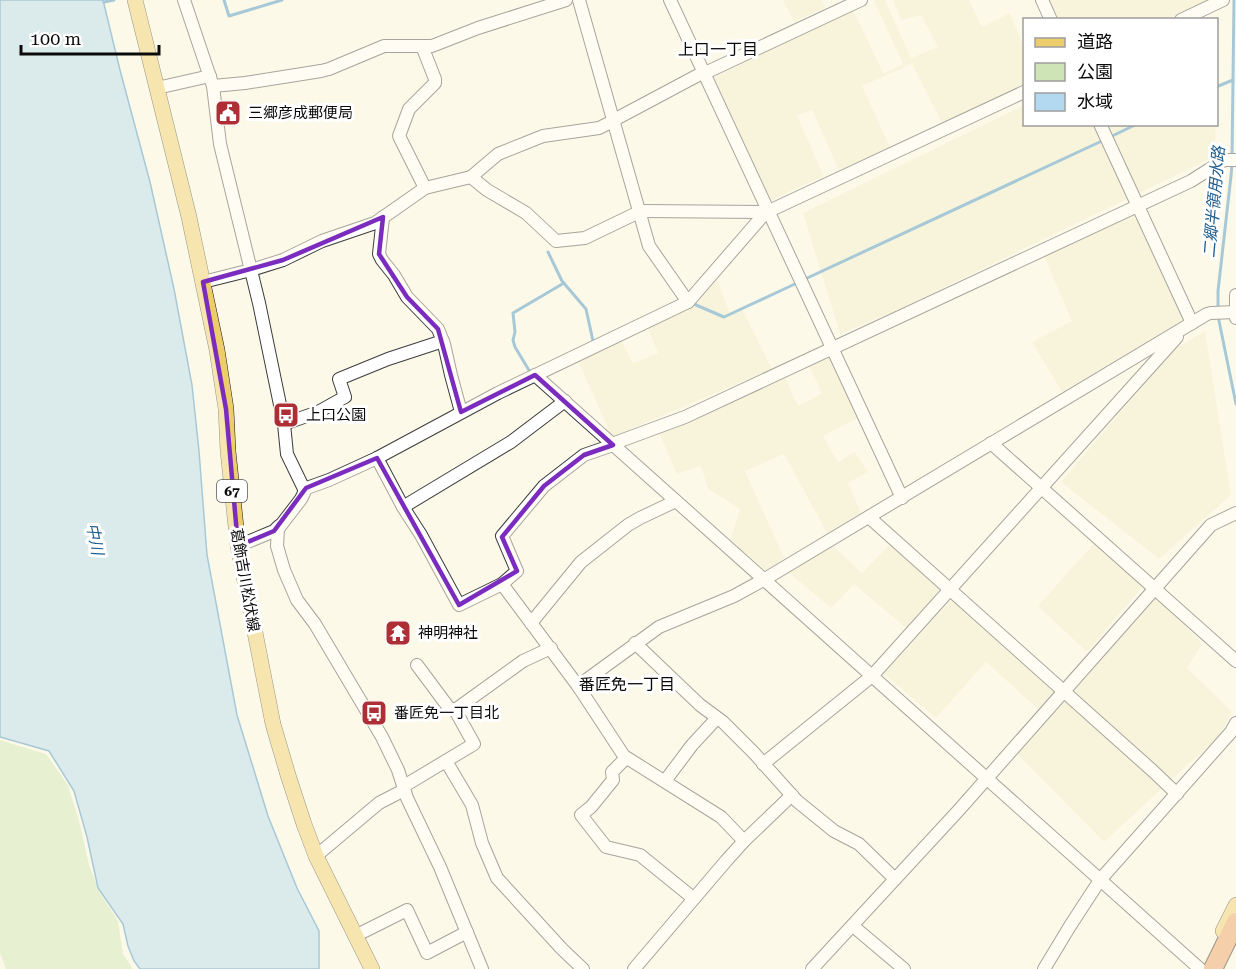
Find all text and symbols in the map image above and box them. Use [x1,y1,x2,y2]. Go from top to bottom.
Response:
scale bar [21,18,159,56]
legend [1023,18,1218,126]
text: 100 m [30,28,81,49]
text: 道路 [1077,31,1113,52]
district label: 上口一丁目 [678,40,758,59]
text: 公園 [1077,61,1113,82]
text: 水域 [1077,91,1113,112]
public building icon: 三郷彦成郵便局 [213,98,243,128]
place label: 三郷彦成郵便局 [248,104,353,122]
water label: 二郷半領用水路 [1200,143,1229,259]
bus stop icon: 上口公園 [271,400,301,430]
place label: 上口公園 [306,406,366,424]
road number: 67 [217,480,247,502]
water label: 中川 [83,521,108,558]
street label: 葛飾吉川松伏線 [227,527,263,633]
temple icon: 神明神社 [383,618,413,648]
place label: 神明神社 [418,624,478,642]
district label: 番匠免一丁目 [579,675,675,694]
bus stop icon: 番匠免一丁目北 [359,698,389,728]
place label: 番匠免一丁目北 [394,704,499,722]

